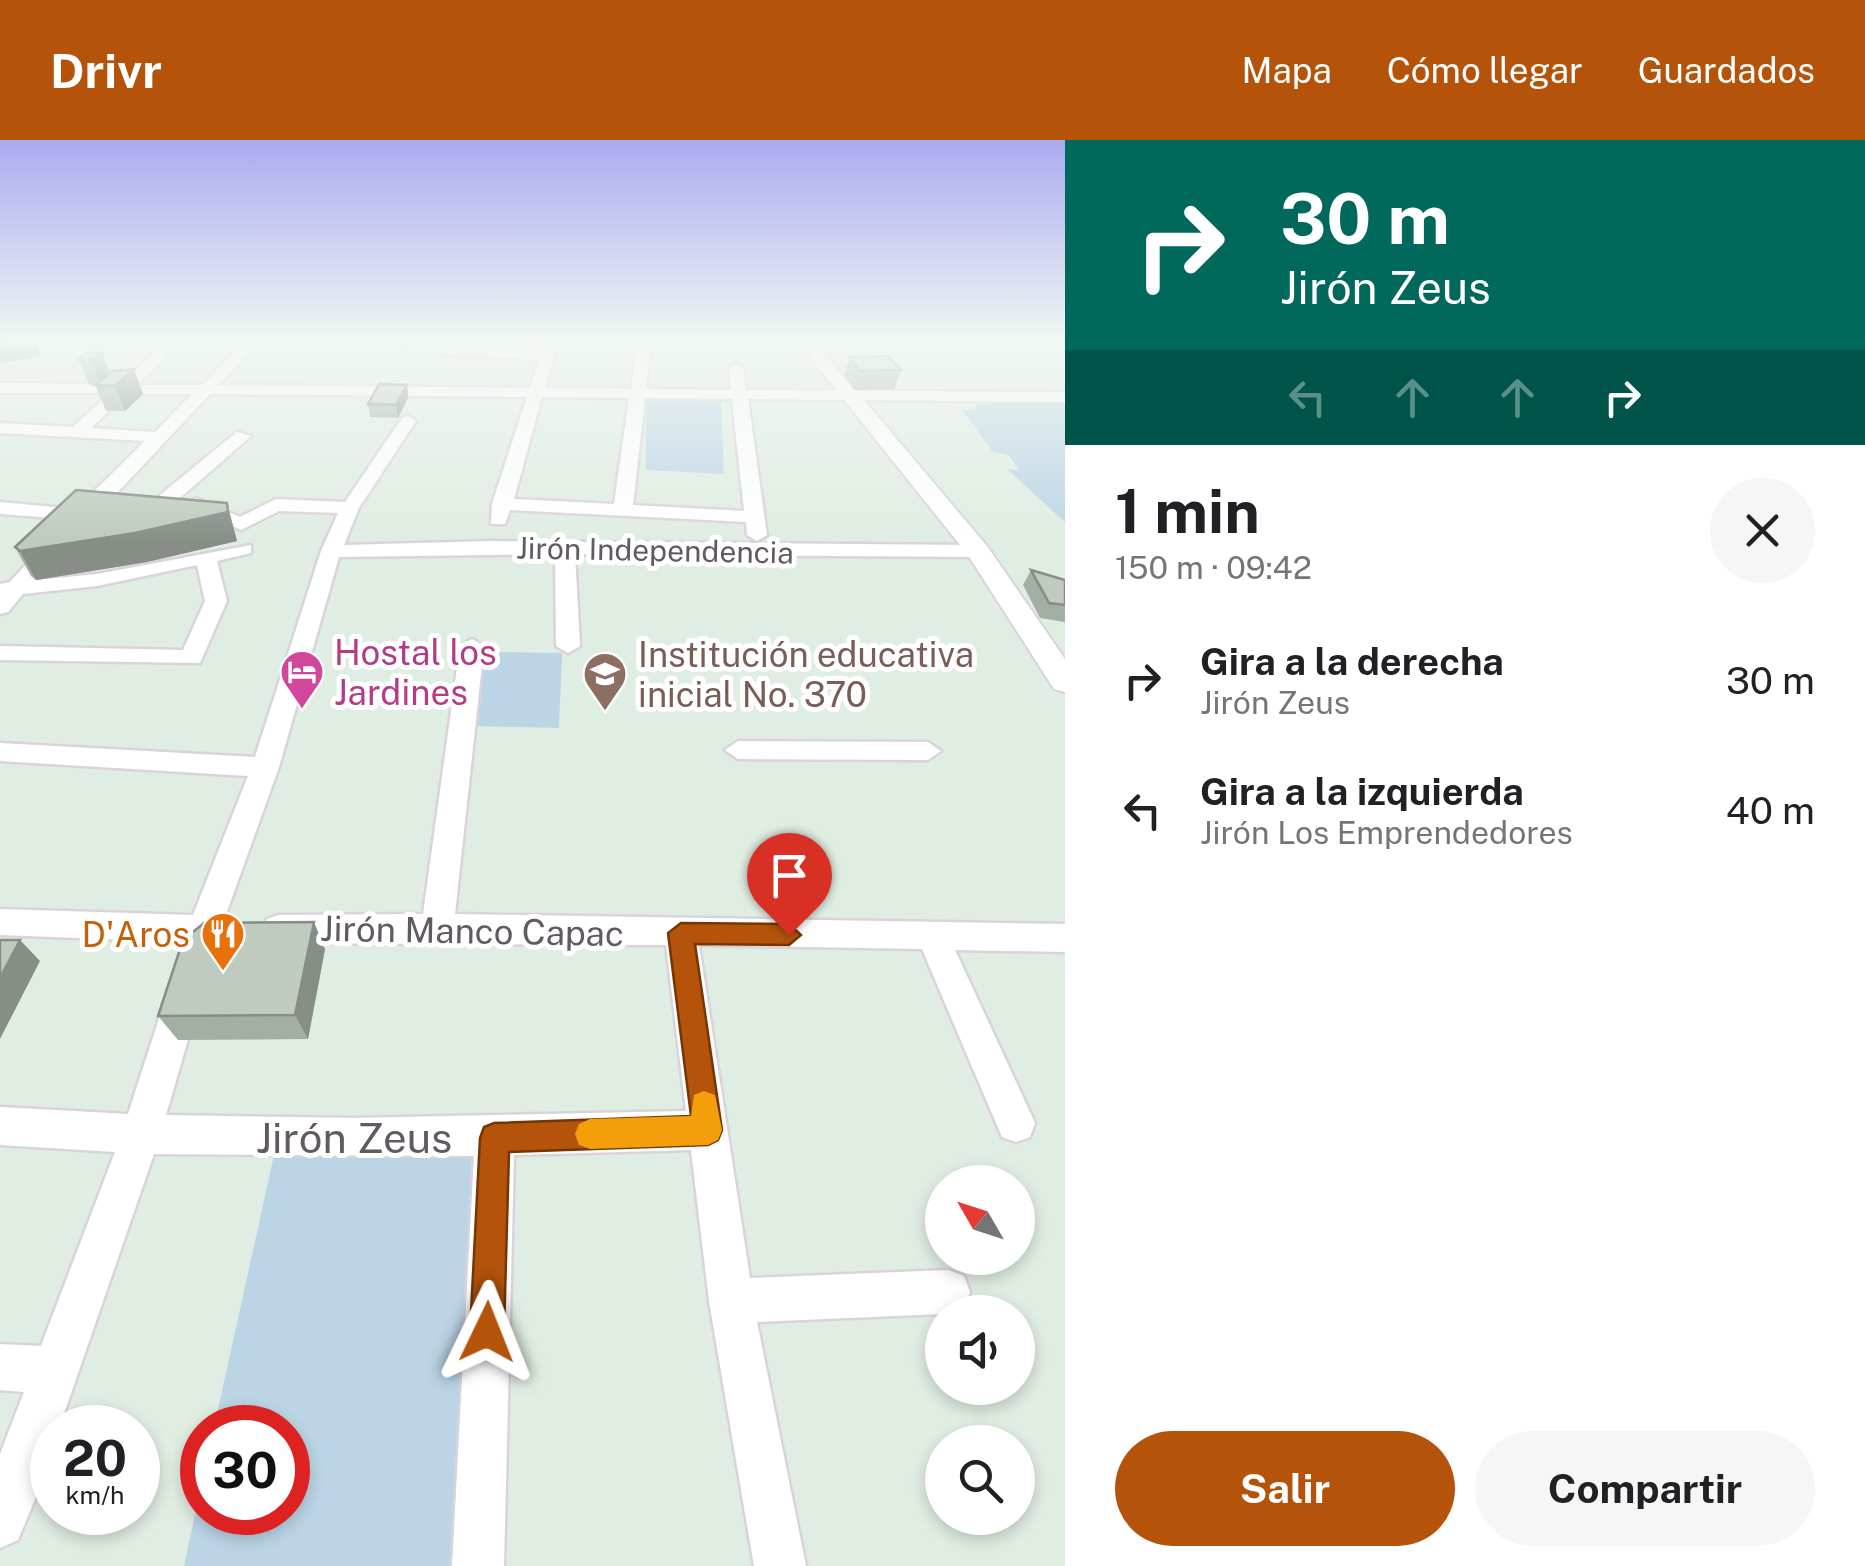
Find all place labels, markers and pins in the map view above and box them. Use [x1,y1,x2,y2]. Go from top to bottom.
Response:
place label: Hostal los Jardines [334,632,497,713]
place label: Institución educativa inicial No. 370 [638,634,974,715]
hotel icon: Hostal los Jardines [279,649,325,710]
school or university icon: Institución educativa inicial No. 370 [582,651,628,712]
pin [747,833,832,936]
restaurant icon: D'Aros [200,911,246,972]
place label: D'Aros [81,914,190,955]

